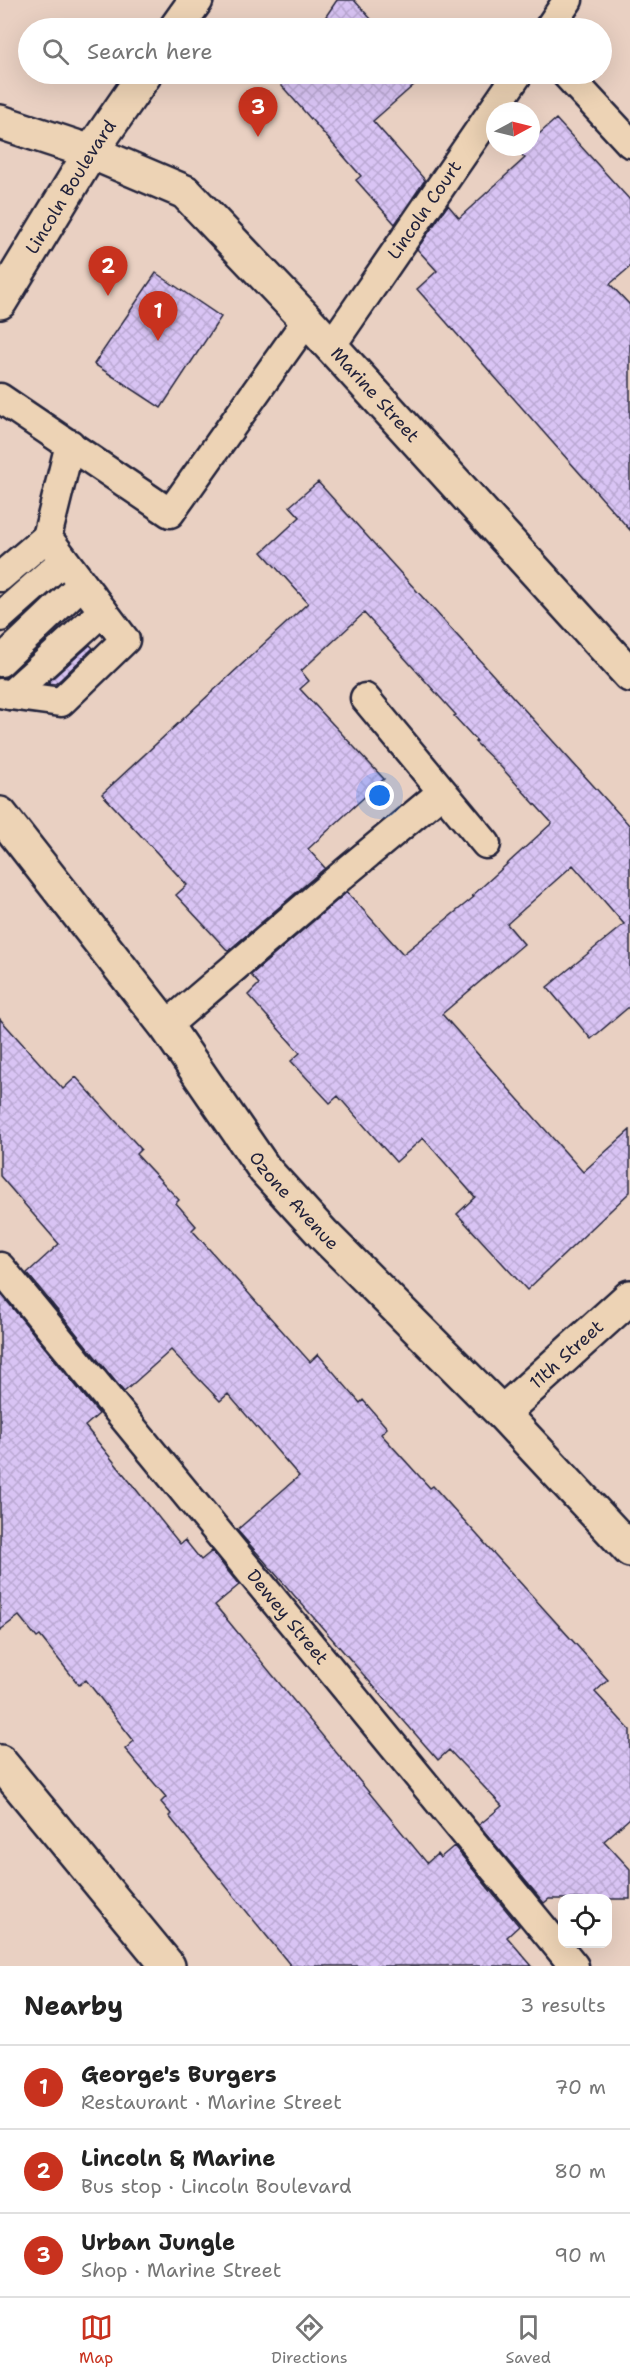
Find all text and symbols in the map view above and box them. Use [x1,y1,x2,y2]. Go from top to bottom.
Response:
search box [18,18,612,84]
icon: search [39,35,72,68]
text: Search here [87,37,213,66]
pin: 3 [238,88,278,137]
north arrow [486,102,540,156]
street label: Lincoln Boulevard [20,115,122,259]
street label: Lincoln Court [382,156,467,264]
pin: 2 [88,246,128,296]
pin: 1 [138,292,178,341]
street label: Marine Street [325,342,425,448]
your location [365,781,394,810]
street label: Ozone Avenue [244,1146,344,1255]
street label: 11th Street [524,1315,609,1394]
street label: Dewey Street [241,1564,334,1670]
map controls [558,1894,612,1948]
button: locate [558,1894,612,1948]
text: Nearby [24,1988,123,2023]
text: 3 results [520,1992,606,2018]
text: George's Burgers [81,2060,277,2089]
text: 1 [39,2074,48,2100]
text: 70 m [554,2074,606,2100]
text: Restaurant · Marine Street [81,2089,342,2115]
text: Lincoln & Marine [81,2144,275,2173]
text: 2 [37,2158,51,2184]
text: 80 m [554,2158,606,2184]
text: Bus stop · Lincoln Boulevard [81,2173,352,2199]
text: Urban Jungle [81,2228,235,2257]
text: 3 [37,2242,51,2268]
text: 90 m [554,2242,606,2268]
text: Shop · Marine Street [81,2257,281,2283]
tab: Map [79,2311,113,2368]
tab: Directions [271,2311,348,2368]
tab: Saved [506,2311,551,2368]

